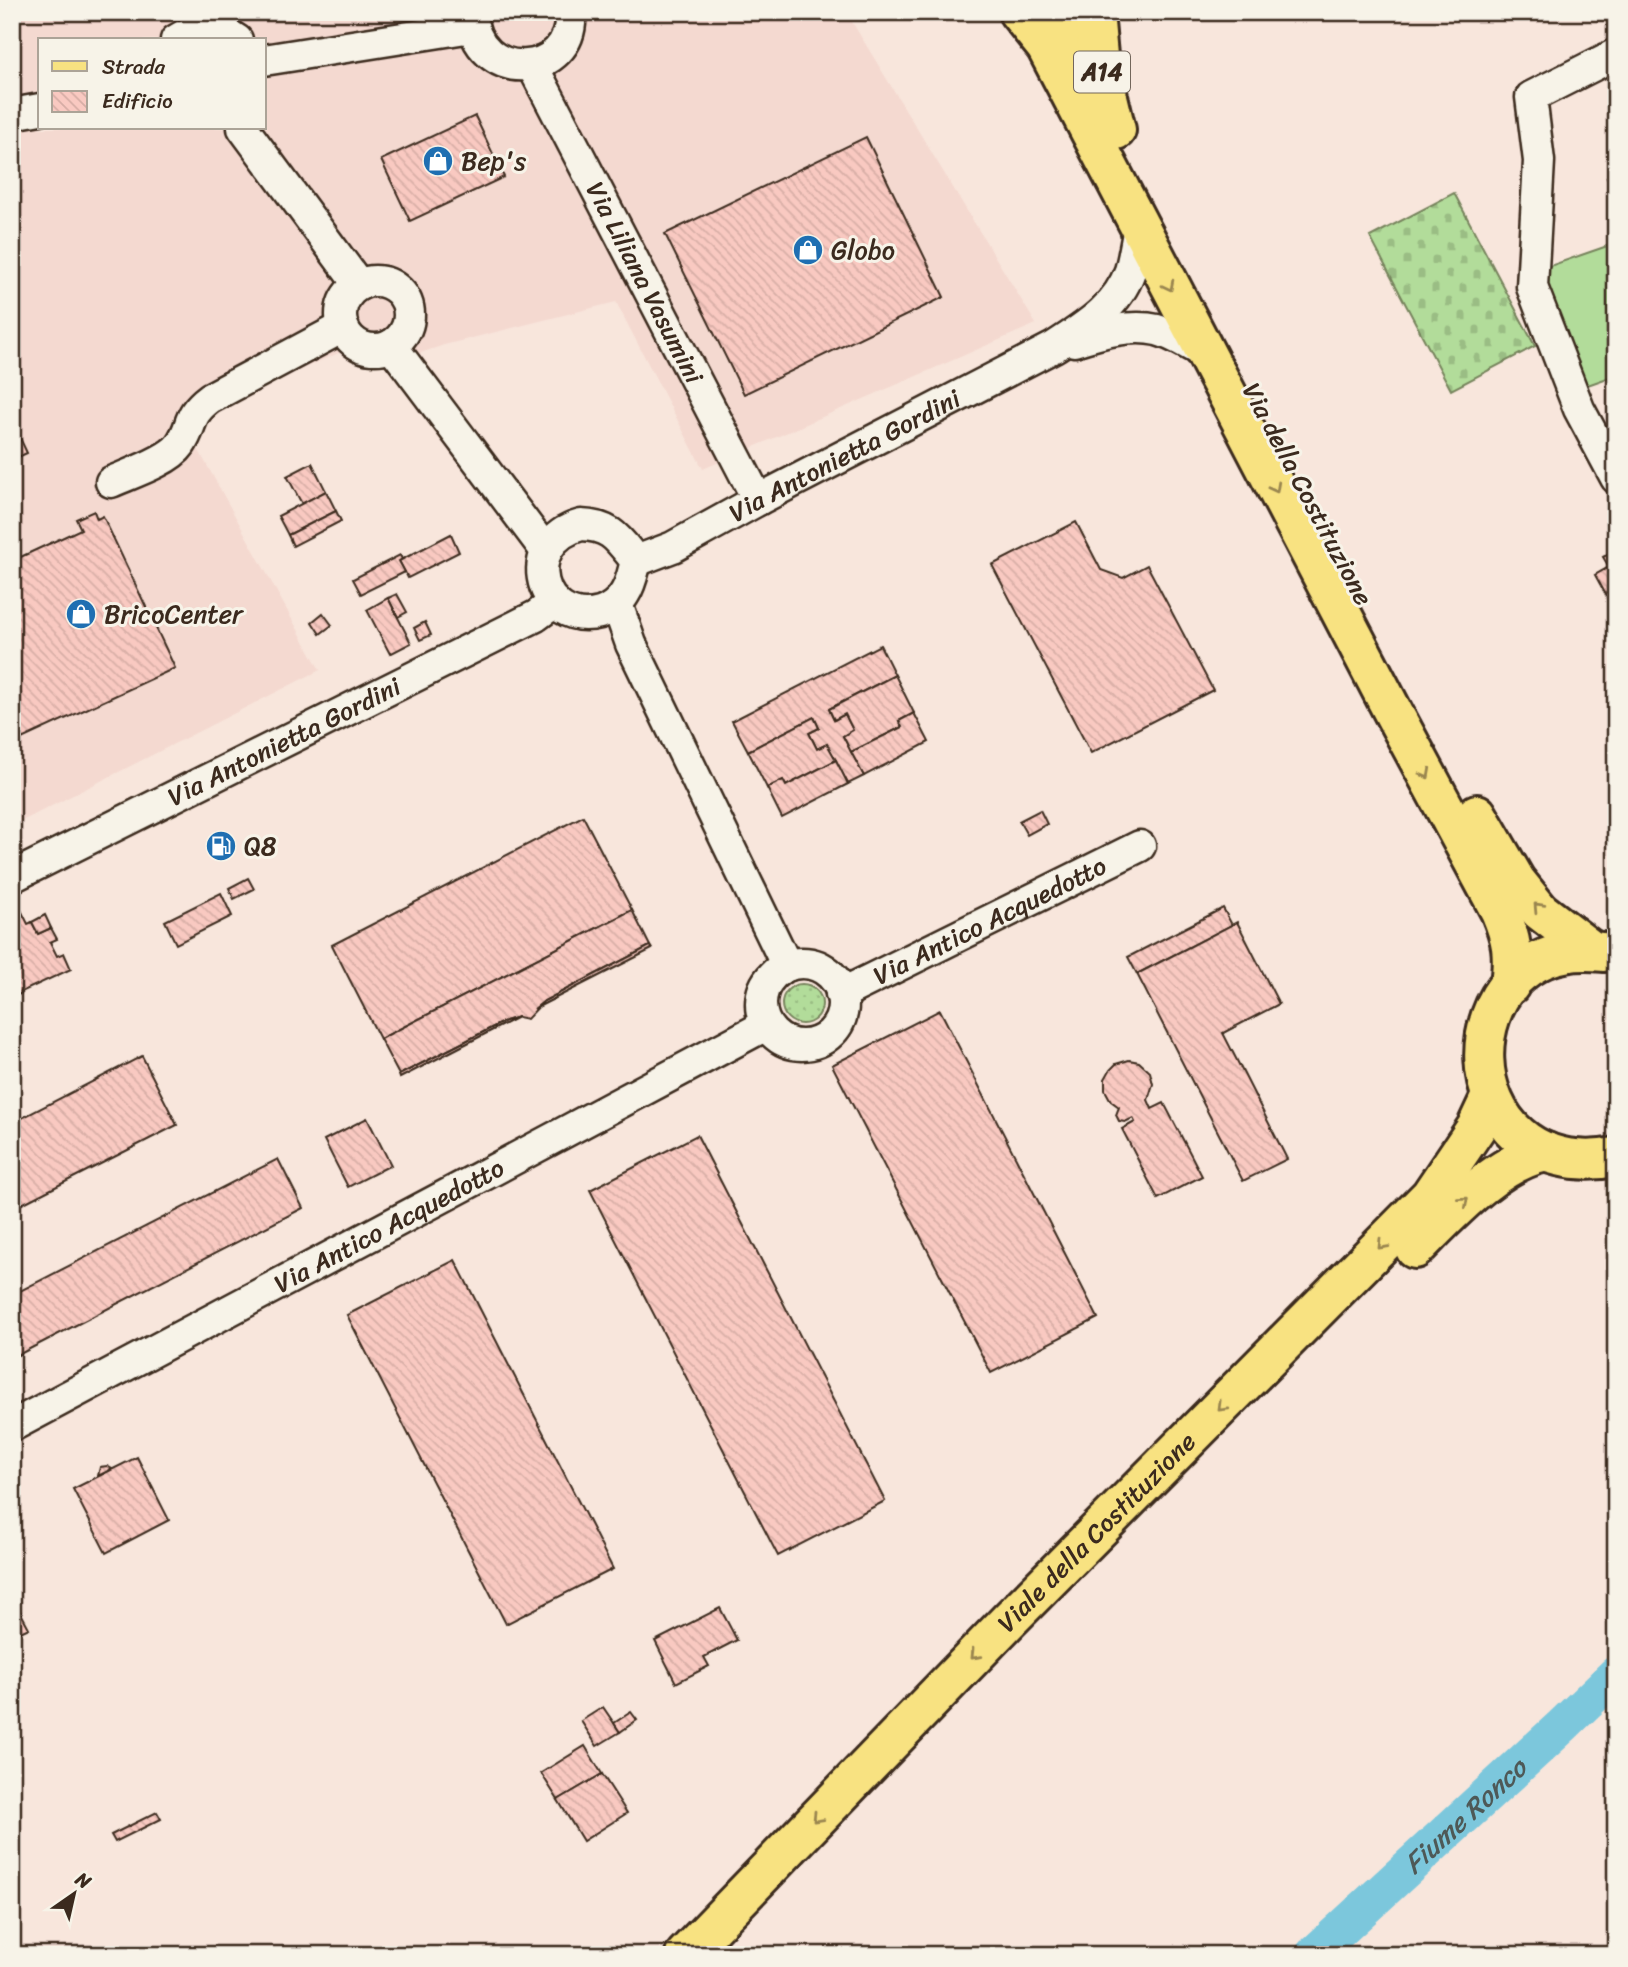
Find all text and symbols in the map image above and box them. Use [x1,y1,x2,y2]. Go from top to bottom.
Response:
legend [38,38,266,130]
text: Strada [102,48,166,86]
road number: A14 [1074,52,1130,92]
text: Edificio [102,82,173,120]
place label: Bep's [461,138,526,184]
shop icon: Bep's [421,144,455,178]
street label: Via Liliana Vasumini [573,173,717,393]
place label: Globo [831,227,895,273]
shop icon: Globo [791,233,825,267]
one-way arrow [1161,279,1175,291]
street label: Via della Costituzione [1230,374,1386,614]
street label: Via Antonietta Gordini [720,376,969,535]
one-way arrow [1266,480,1280,493]
place label: BricoCenter [104,591,244,637]
shop icon: BricoCenter [64,597,98,631]
street label: Via Antonietta Gordini [159,663,410,819]
one-way arrow [1418,767,1431,779]
place label: Q8 [244,823,277,869]
fuel station icon: Q8 [204,829,238,863]
street label: Via Antico Acquedotto [865,843,1115,998]
one-way arrow [1534,902,1546,915]
street label: Via Antico Acquedotto [265,1145,513,1306]
one-way arrow [1456,1197,1469,1209]
one-way arrow [1378,1237,1391,1250]
one-way arrow [1217,1398,1230,1411]
street label: Viale della Costituzione [985,1421,1207,1643]
one-way arrow [971,1647,984,1660]
water label: Fiume Ronco [1391,1744,1540,1886]
one-way arrow [812,1810,825,1823]
north arrow [38,1858,108,1928]
text: N [68,1862,99,1898]

